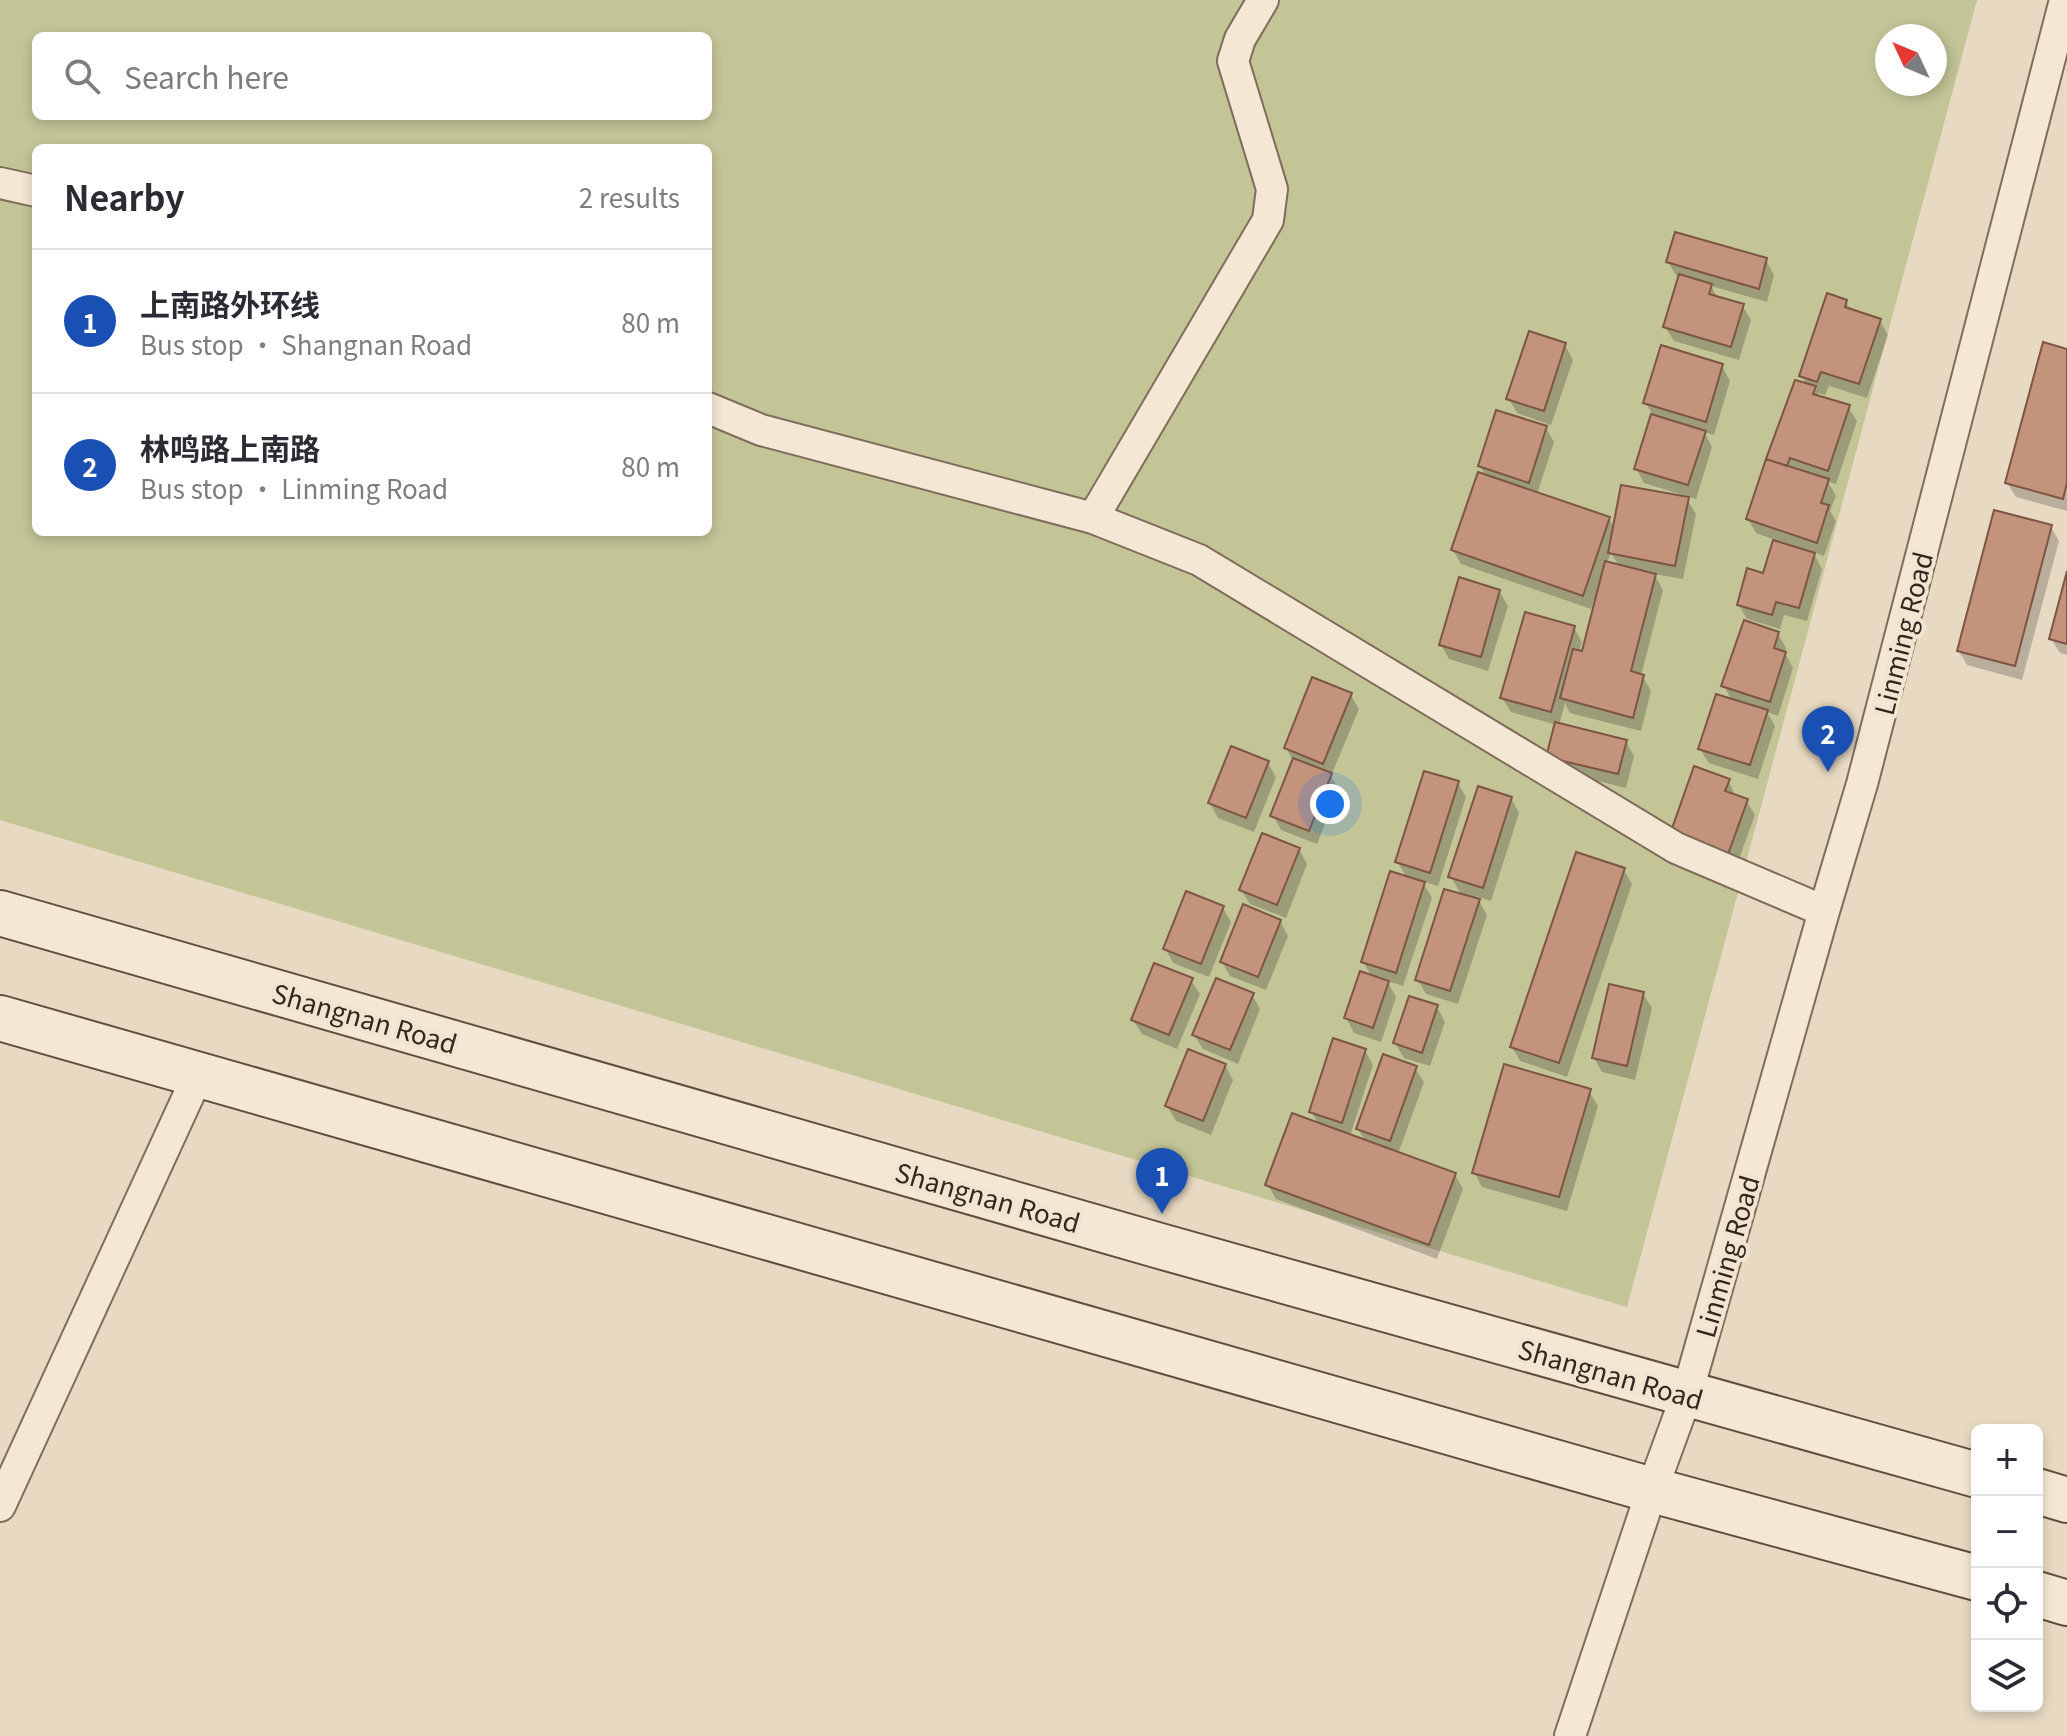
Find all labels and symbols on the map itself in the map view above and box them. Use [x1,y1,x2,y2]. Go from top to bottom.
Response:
north arrow [1875,24,1947,96]
street label: Linming Road [1864,548,1940,718]
pin: 2 [1802,706,1854,772]
your location [1310,784,1350,824]
street label: Shangnan Road [268,973,462,1061]
pin: 1 [1136,1148,1188,1214]
street label: Shangnan Road [891,1152,1085,1240]
street label: Linming Road [1685,1171,1767,1341]
street label: Shangnan Road [1514,1329,1708,1417]

